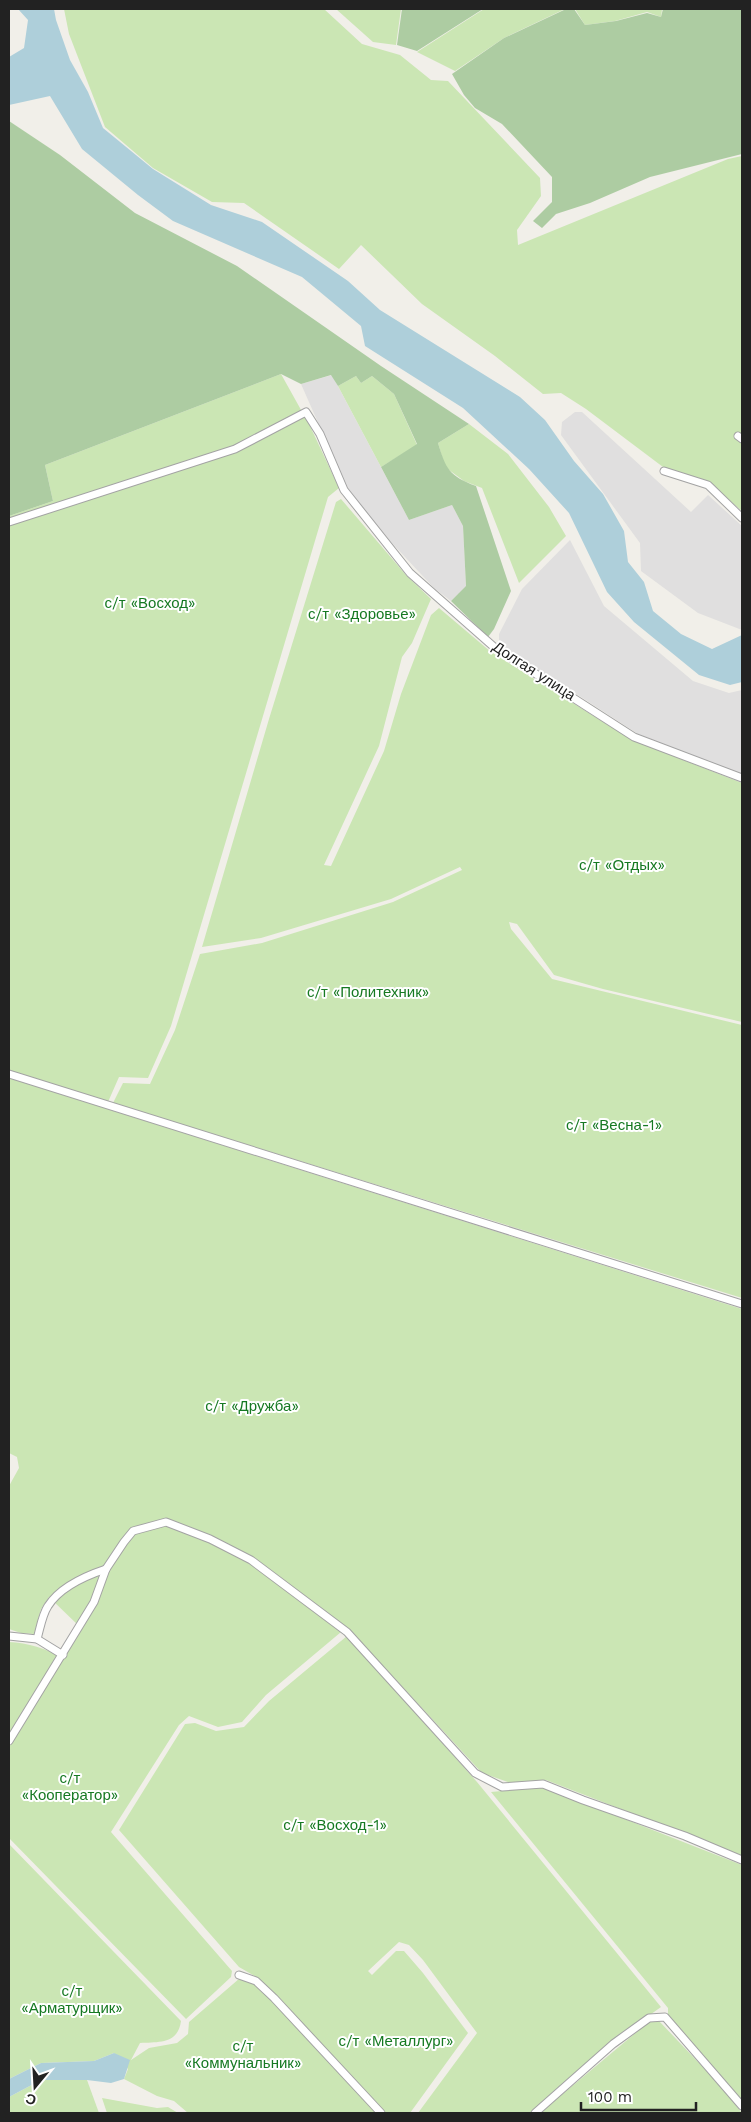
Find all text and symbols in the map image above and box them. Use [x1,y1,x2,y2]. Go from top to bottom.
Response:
park label: с/т «Восход» [105,594,195,612]
park label: с/т «Здоровье» [308,605,416,623]
street label: Долгая улица [489,638,579,705]
park label: с/т «Отдых» [579,856,665,874]
park label: с/т «Политехник» [307,983,429,1001]
park label: с/т «Весна-1» [566,1116,662,1134]
park label: с/т «Дружба» [205,1397,299,1415]
park label: с/т «Кооператор» [22,1769,118,1804]
park label: с/т «Восход-1» [283,1816,387,1834]
park label: с/т «Арматурщик» [21,1982,123,2017]
park label: с/т «Металлург» [338,2032,454,2050]
park label: с/т «Коммунальник» [185,2037,301,2072]
north arrow [10,2062,60,2112]
scale bar [581,2080,696,2112]
text: 100 m [588,2088,632,2106]
text: С [24,2090,38,2109]

